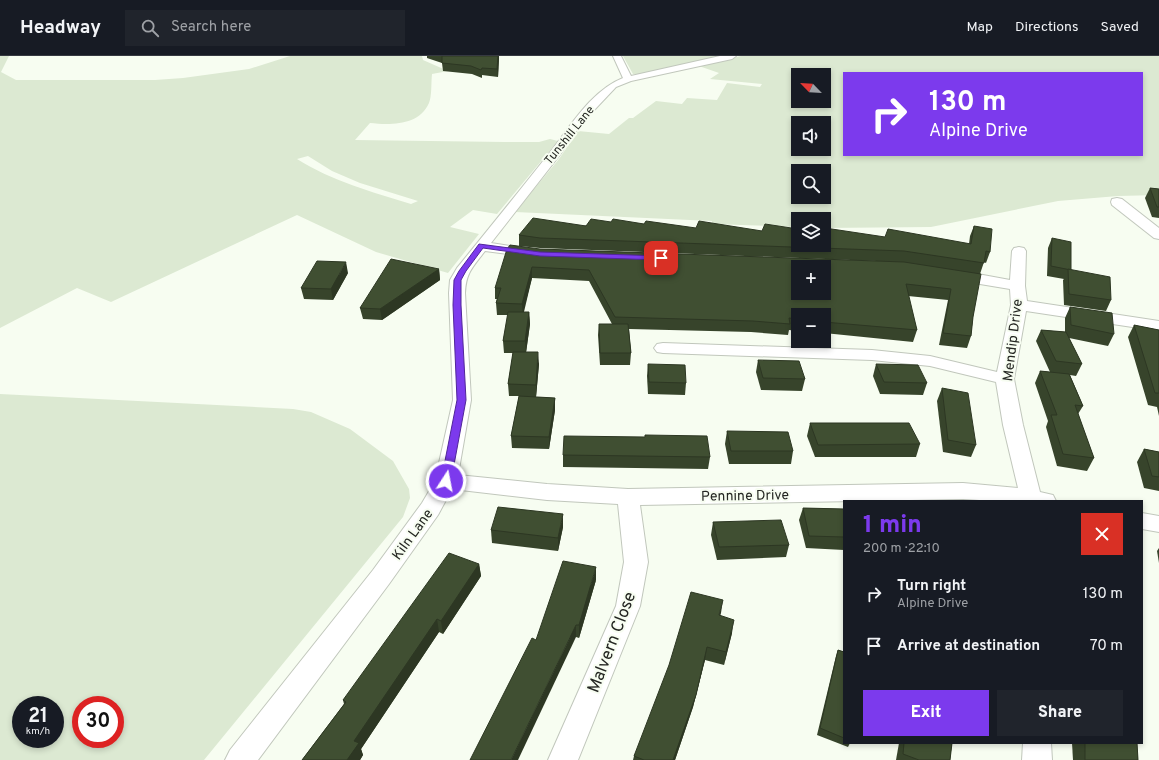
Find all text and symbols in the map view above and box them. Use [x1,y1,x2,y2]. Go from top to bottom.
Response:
search box [125,10,405,46]
text: Headway [20,16,101,40]
icon: search [139,17,161,39]
text: Search here [171,18,251,37]
text: Map [967,19,993,36]
text: Directions [1015,19,1079,36]
text: Saved [1101,19,1139,36]
north arrow [791,68,831,108]
map controls [791,68,831,348]
text: 130 m [929,85,1007,121]
icon: right [863,88,915,140]
street label: Tunshill Lane [541,103,598,168]
button: sound [791,116,831,156]
text: Alpine Drive [929,120,1028,143]
button: search [791,164,831,204]
button: layers [791,212,831,252]
pin [644,241,678,275]
icon: arrive [650,247,672,269]
button: + [791,260,831,300]
street label: Mendip Drive [1000,298,1027,382]
button: − [791,308,831,348]
position arrow [425,460,467,502]
street label: Pennine Drive [701,487,789,506]
street label: Kiln Lane [389,506,437,564]
text: 1 min [863,511,922,541]
button: close [1081,513,1123,555]
text: 200 m · 22:10 [863,541,940,557]
text: Turn right [897,577,966,596]
icon: right [863,583,885,605]
text: 130 m [1083,585,1123,604]
street label: Malvern Close [584,589,642,696]
text: Alpine Drive [897,596,968,612]
icon: arrive [863,635,885,657]
text: Arrive at destination [897,637,1040,656]
text: 70 m [1090,637,1123,656]
button: Exit [863,690,989,736]
button: Share [997,690,1123,736]
speed limit sign: 30 [72,696,124,748]
text: 21 [28,704,48,730]
text: km/h [26,725,50,738]

